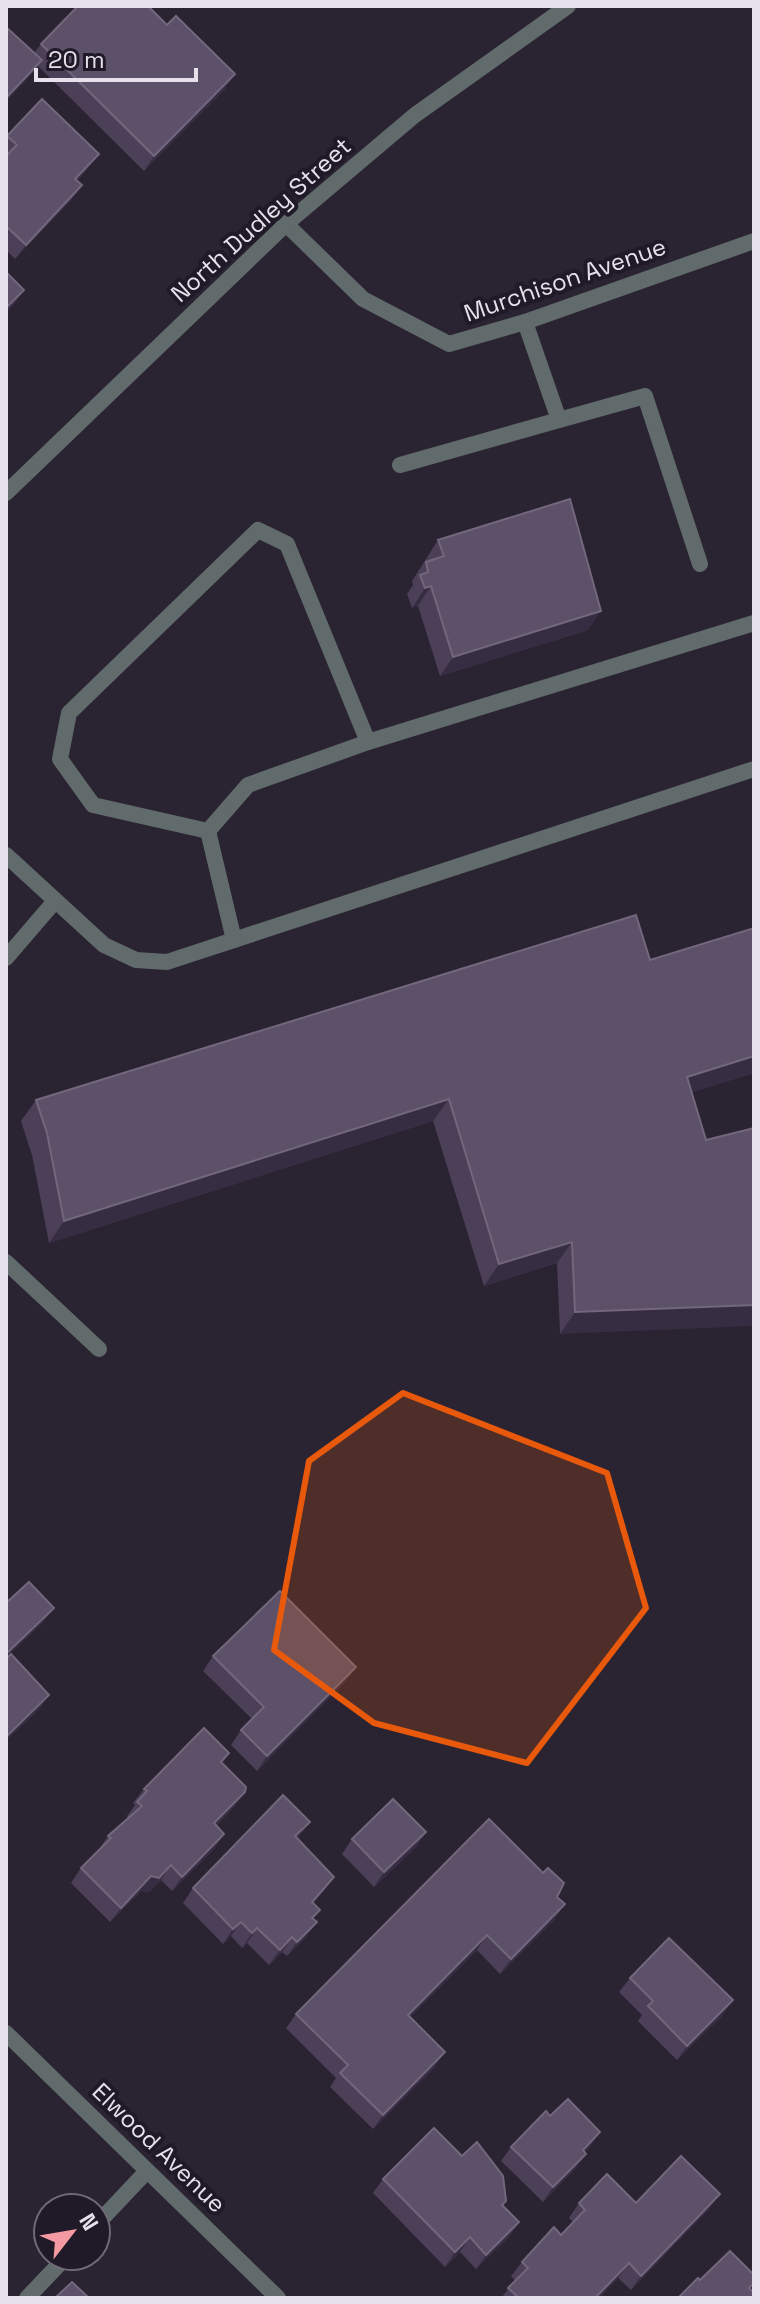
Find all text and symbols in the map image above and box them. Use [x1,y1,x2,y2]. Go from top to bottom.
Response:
scale bar [36,32,196,82]
text: 20 m [48,44,105,75]
street label: North Dudley Street [164,130,357,309]
street label: Murchison Avenue [460,230,670,329]
street label: Elwood Avenue [86,2076,233,2219]
north arrow [32,2192,112,2272]
text: N [73,2208,105,2235]

